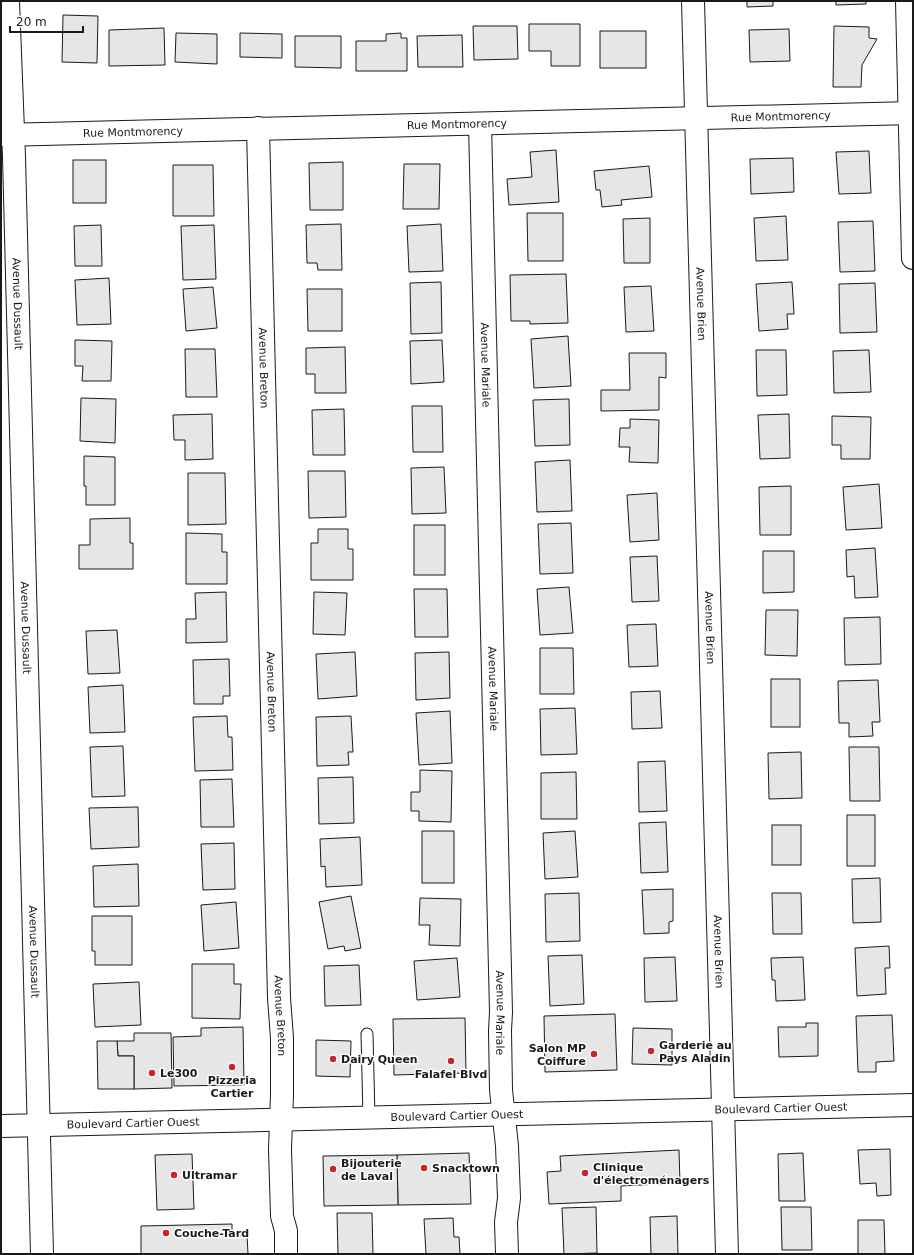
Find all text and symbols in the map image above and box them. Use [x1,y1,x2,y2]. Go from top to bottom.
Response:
scale bar [10,8,83,34]
text: 20 m [16,15,47,29]
street label: Rue Montmorency [731,109,831,124]
street label: Rue Montmorency [407,117,508,132]
street label: Rue Montmorency [83,125,184,140]
street label: Avenue Dussault [10,257,25,351]
street label: Avenue Brien [693,267,708,341]
street label: Avenue Mariale [478,322,493,408]
street label: Avenue Breton [256,327,271,409]
street label: Avenue Dussault [18,581,33,675]
street label: Avenue Brien [702,591,717,665]
street label: Avenue Mariale [485,646,500,732]
street label: Avenue Breton [264,651,279,733]
street label: Avenue Dussault [26,905,41,999]
street label: Avenue Brien [711,915,726,989]
street label: Avenue Mariale [493,970,507,1055]
street label: Avenue Breton [271,975,288,1056]
place label: Garderie au Pays Aladin [659,1039,732,1065]
place label: Salon MP Coiffure [529,1042,586,1068]
marker: Garderie au Pays Aladin [646,1046,656,1056]
marker: Salon MP Coiffure [589,1049,599,1059]
place label: Dairy Queen [341,1053,418,1066]
marker: Dairy Queen [328,1054,338,1064]
marker: Falafel Blvd [446,1056,456,1066]
marker: Pizzeria Cartier [227,1062,237,1072]
place label: Le300 [160,1067,198,1080]
marker: Le300 [147,1068,157,1078]
place label: Falafel Blvd [415,1068,487,1081]
place label: Pizzeria Cartier [208,1074,256,1100]
street label: Boulevard Cartier Ouest [714,1101,848,1117]
street label: Boulevard Cartier Ouest [390,1108,524,1124]
street label: Boulevard Cartier Ouest [66,1115,200,1131]
place label: Bijouterie de Laval [341,1157,402,1183]
place label: Clinique d'électroménagers [593,1161,710,1187]
place label: Snacktown [432,1162,500,1175]
marker: Snacktown [419,1163,429,1173]
marker: Bijouterie de Laval [328,1164,338,1174]
marker: Clinique d'électroménagers [580,1168,590,1178]
place label: Ultramar [182,1169,238,1182]
marker: Ultramar [169,1170,179,1180]
place label: Couche-Tard [174,1227,249,1240]
marker: Couche-Tard [161,1228,171,1238]

